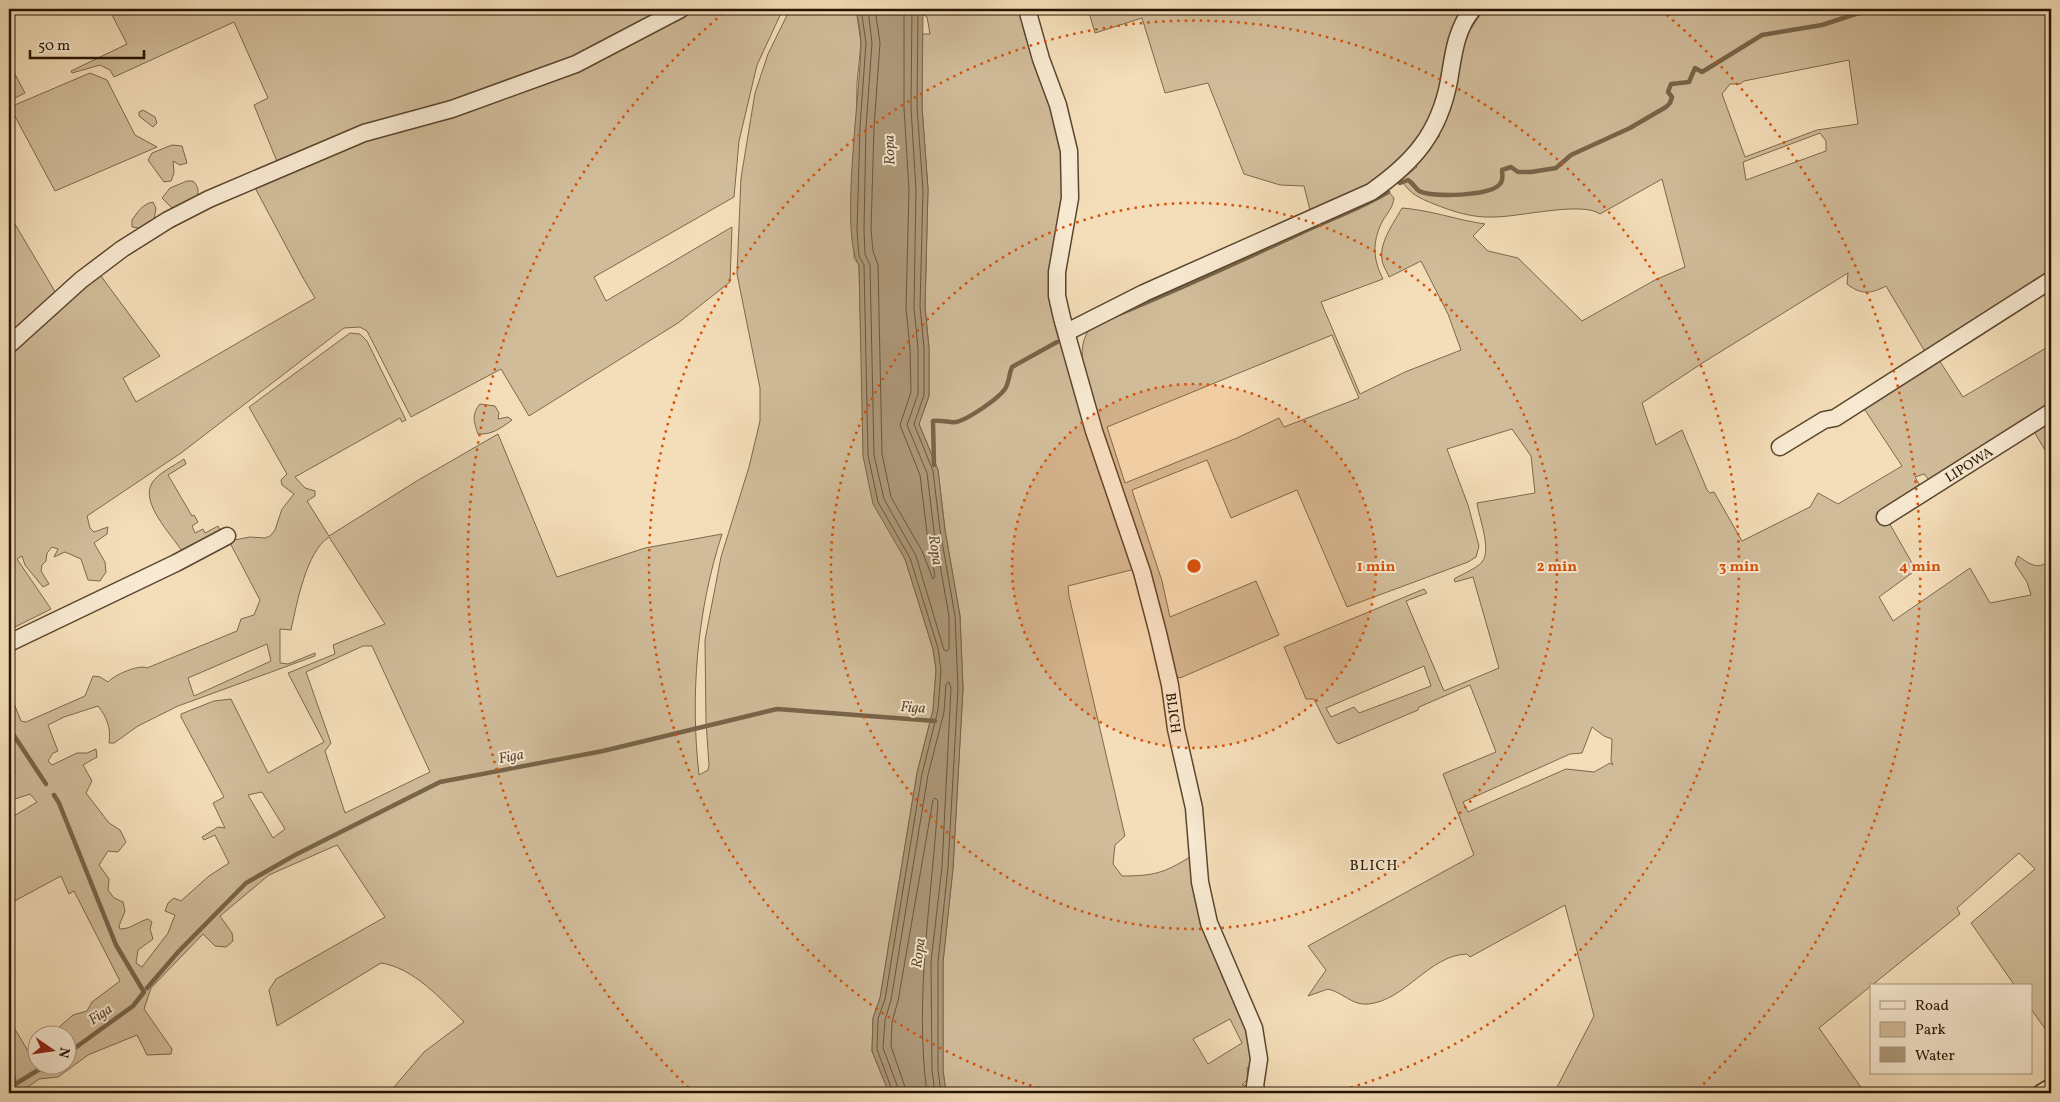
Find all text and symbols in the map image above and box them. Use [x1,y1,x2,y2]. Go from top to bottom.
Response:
scale bar [30,28,144,60]
text: 50 m [38,36,70,57]
water label: Ropa [879,134,902,165]
street label: LIPOWA [1942,443,1997,488]
water label: Ropa [922,534,947,567]
centre of rings [1185,557,1203,575]
text: 1 min [1357,557,1395,578]
text: 2 min [1537,557,1577,578]
text: 3 min [1719,557,1759,578]
text: 4 min [1899,557,1941,578]
street label: BLICH [1160,691,1185,735]
water label: Figa [900,697,926,720]
water label: Figa [497,745,526,770]
district label: BLICH [1349,856,1399,877]
water label: Ropa [907,937,932,969]
legend [1870,984,2032,1074]
text: Road [1915,996,1949,1017]
water label: Figa [84,999,117,1031]
text: Park [1915,1020,1946,1041]
north arrow [28,1024,78,1074]
text: N [53,1045,74,1060]
text: Water [1915,1046,1955,1067]

